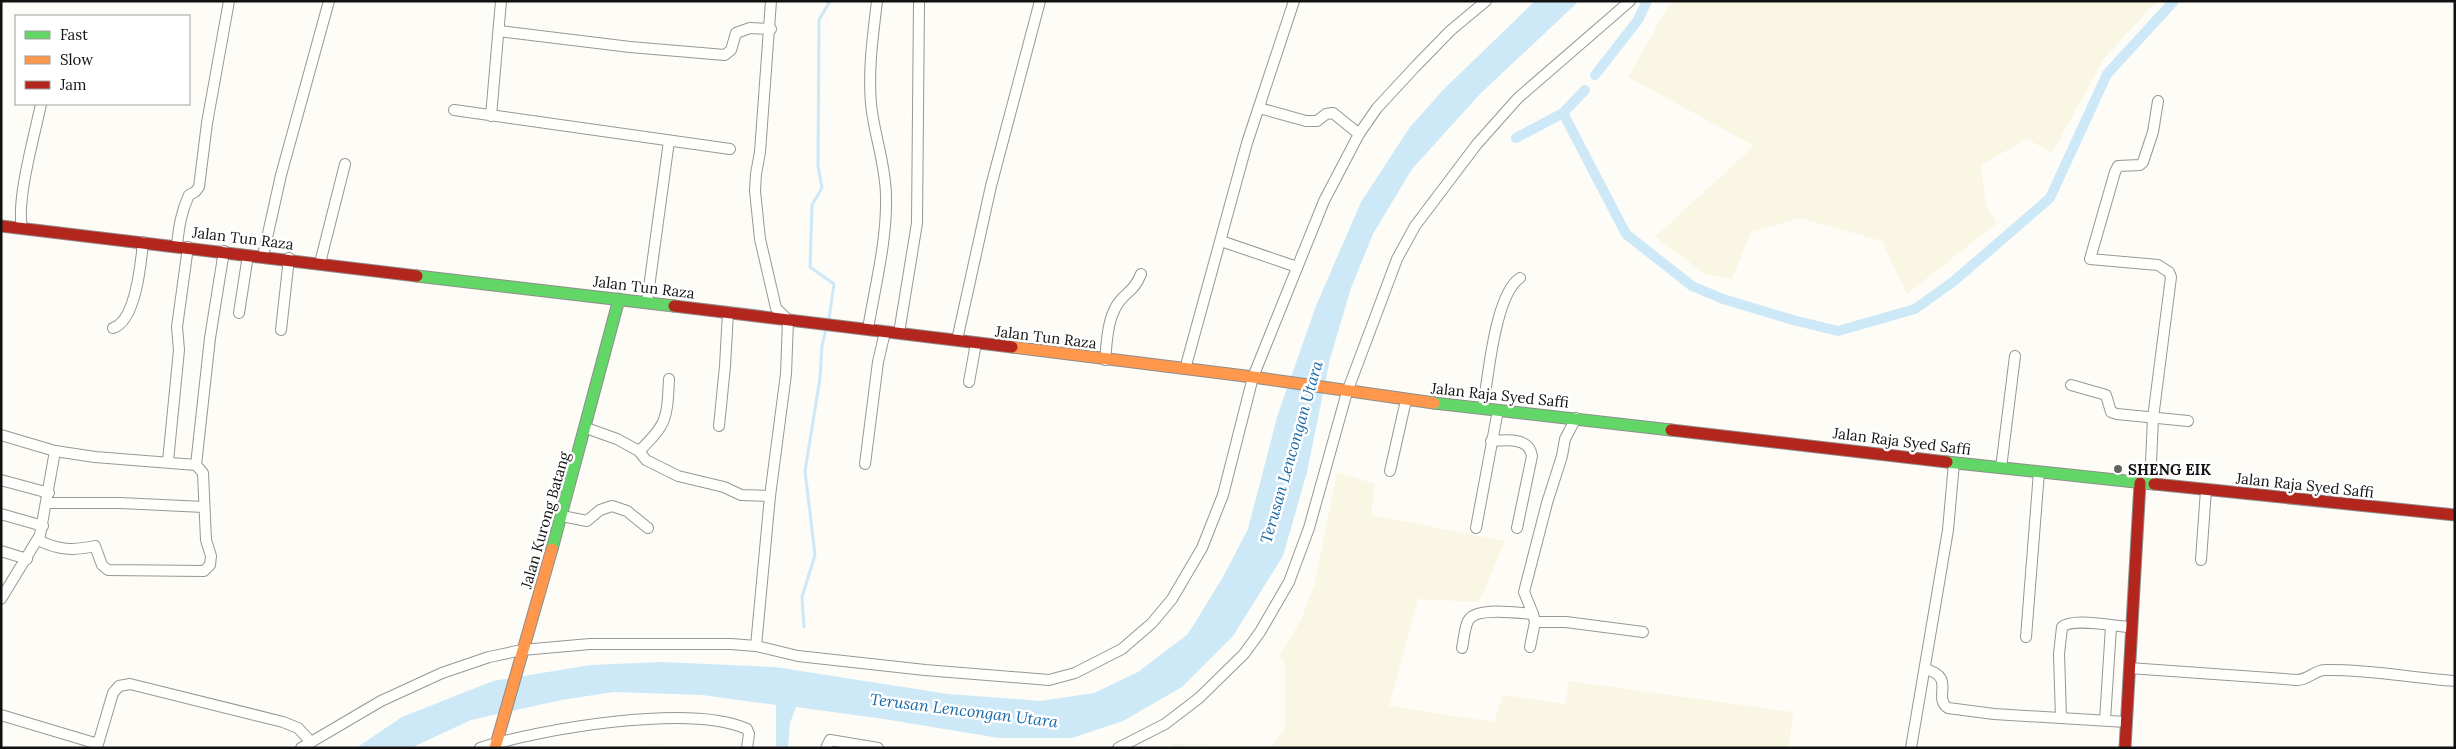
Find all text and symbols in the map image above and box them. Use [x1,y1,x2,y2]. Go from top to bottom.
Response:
legend [15,15,190,105]
text: Fast [60,25,88,44]
text: Slow [60,50,93,69]
text: Jam [59,75,87,94]
street label: Jalan Tun Raza [190,222,295,254]
street label: Jalan Tun Raza [591,271,696,303]
street label: Jalan Tun Raza [993,321,1098,353]
water label: Terusan Lencongan Utara [1255,358,1327,546]
street label: Jalan Raja Syed Saffi [1429,378,1570,412]
street label: Jalan Raja Syed Saffi [1831,423,1972,459]
street label: Jalan Kurong Batang [516,449,574,592]
place label: SHENG EIK [2128,460,2211,479]
marker: SHENG EIK [2112,463,2124,475]
street label: Jalan Raja Syed Saffi [2234,468,2375,502]
water label: Terusan Lencongan Utara [869,689,1059,731]

